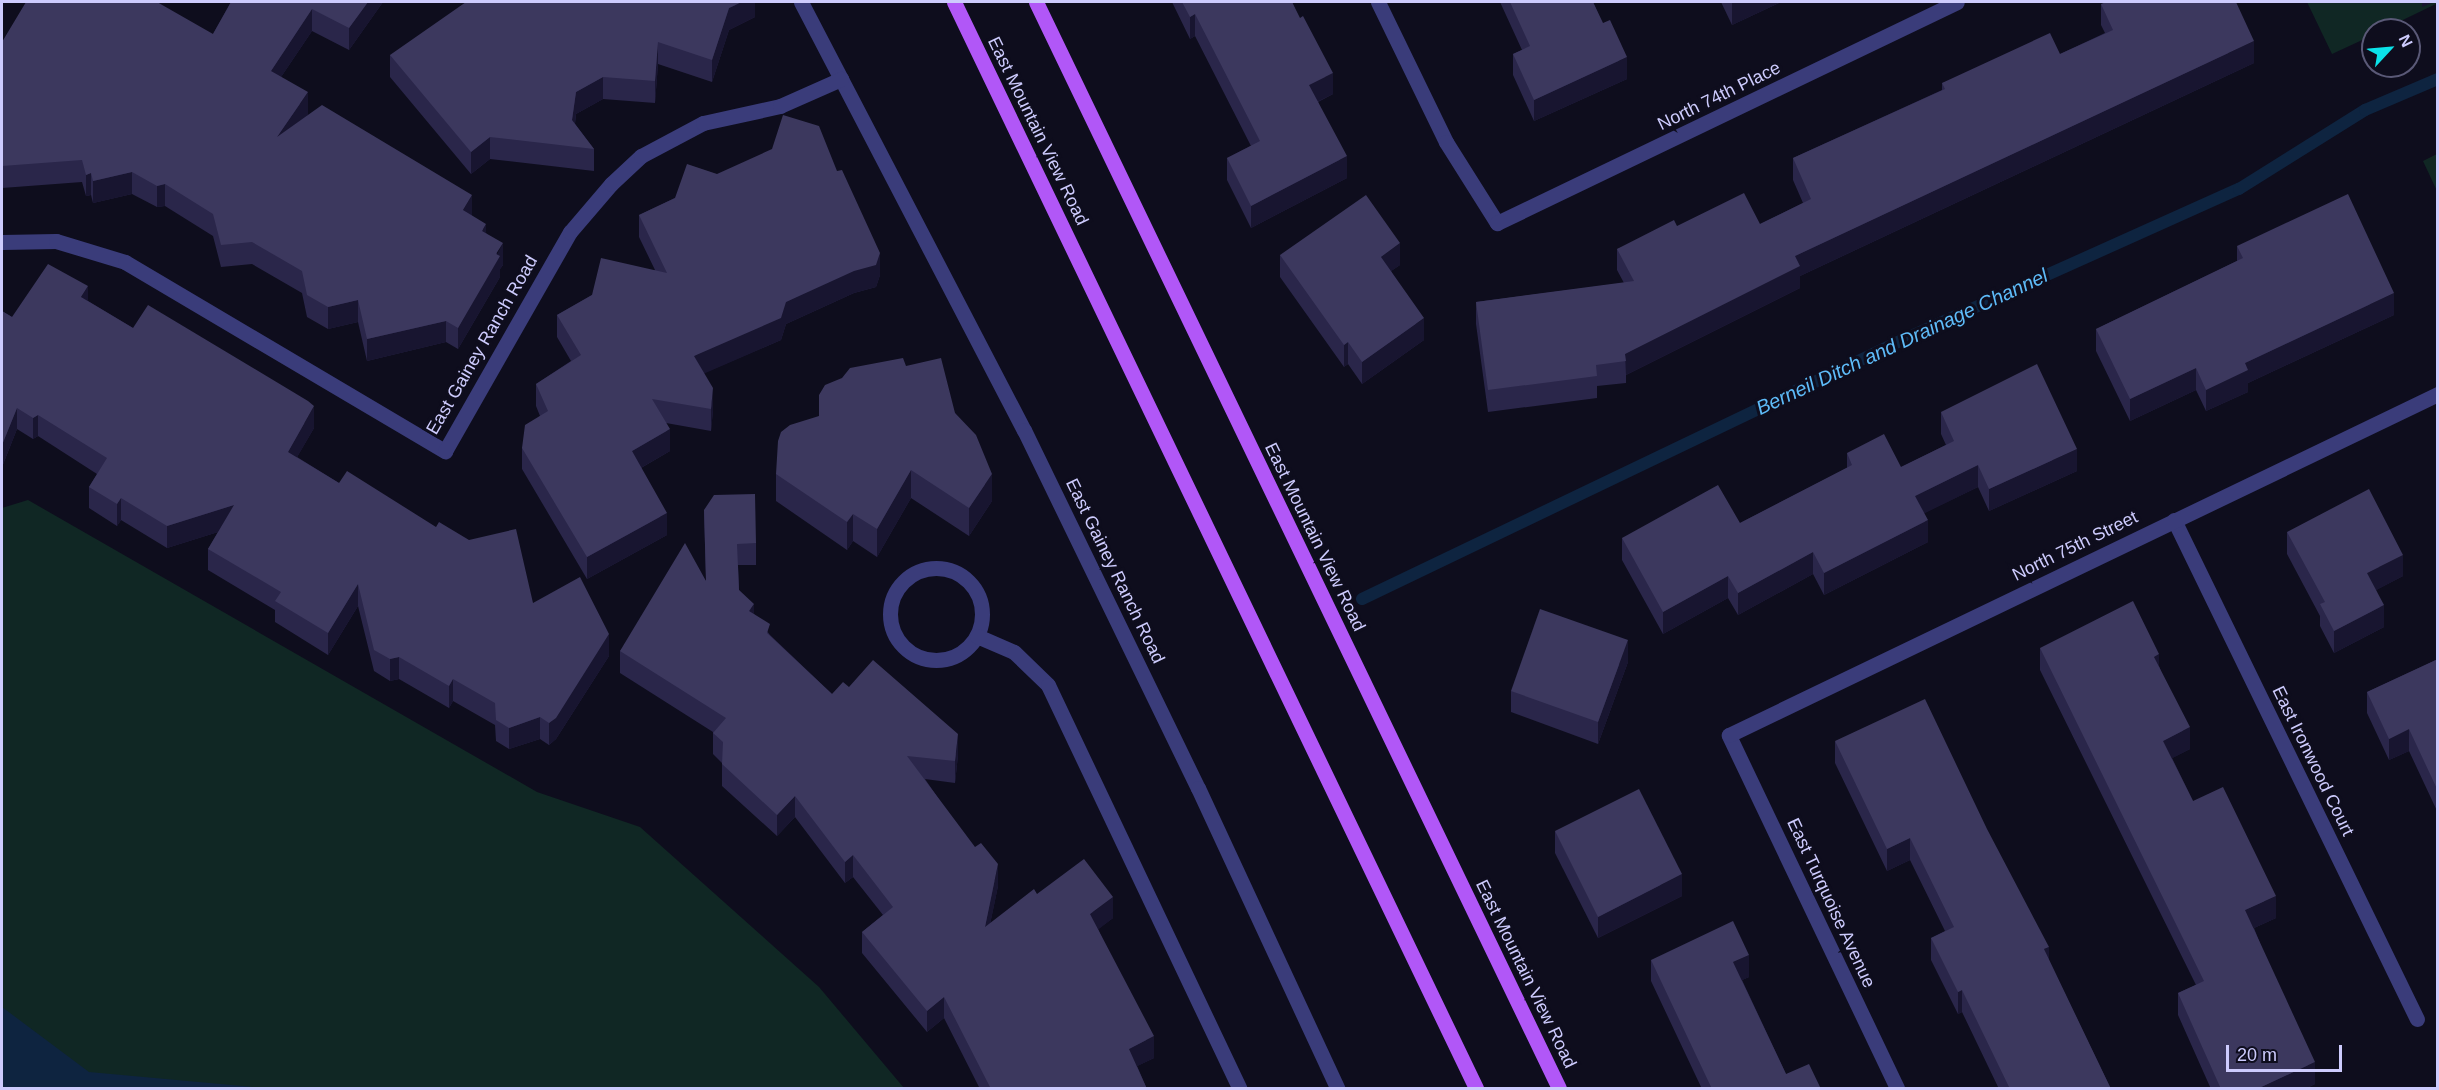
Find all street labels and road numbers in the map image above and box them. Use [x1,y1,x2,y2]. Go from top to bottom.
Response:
street label: East Mountain View Road [983,33,1093,229]
street label: North 74th Place [1654,57,1784,135]
street label: East Gainey Ranch Road [422,252,542,438]
street label: East Mountain View Road [1260,439,1370,635]
street label: East Gainey Ranch Road [1061,475,1169,667]
street label: North 75th Street [2009,506,2141,586]
street label: East Ironwood Court [2267,683,2359,839]
street label: East Turquoise Avenue [1782,814,1880,992]
street label: East Mountain View Road [1471,876,1581,1072]

